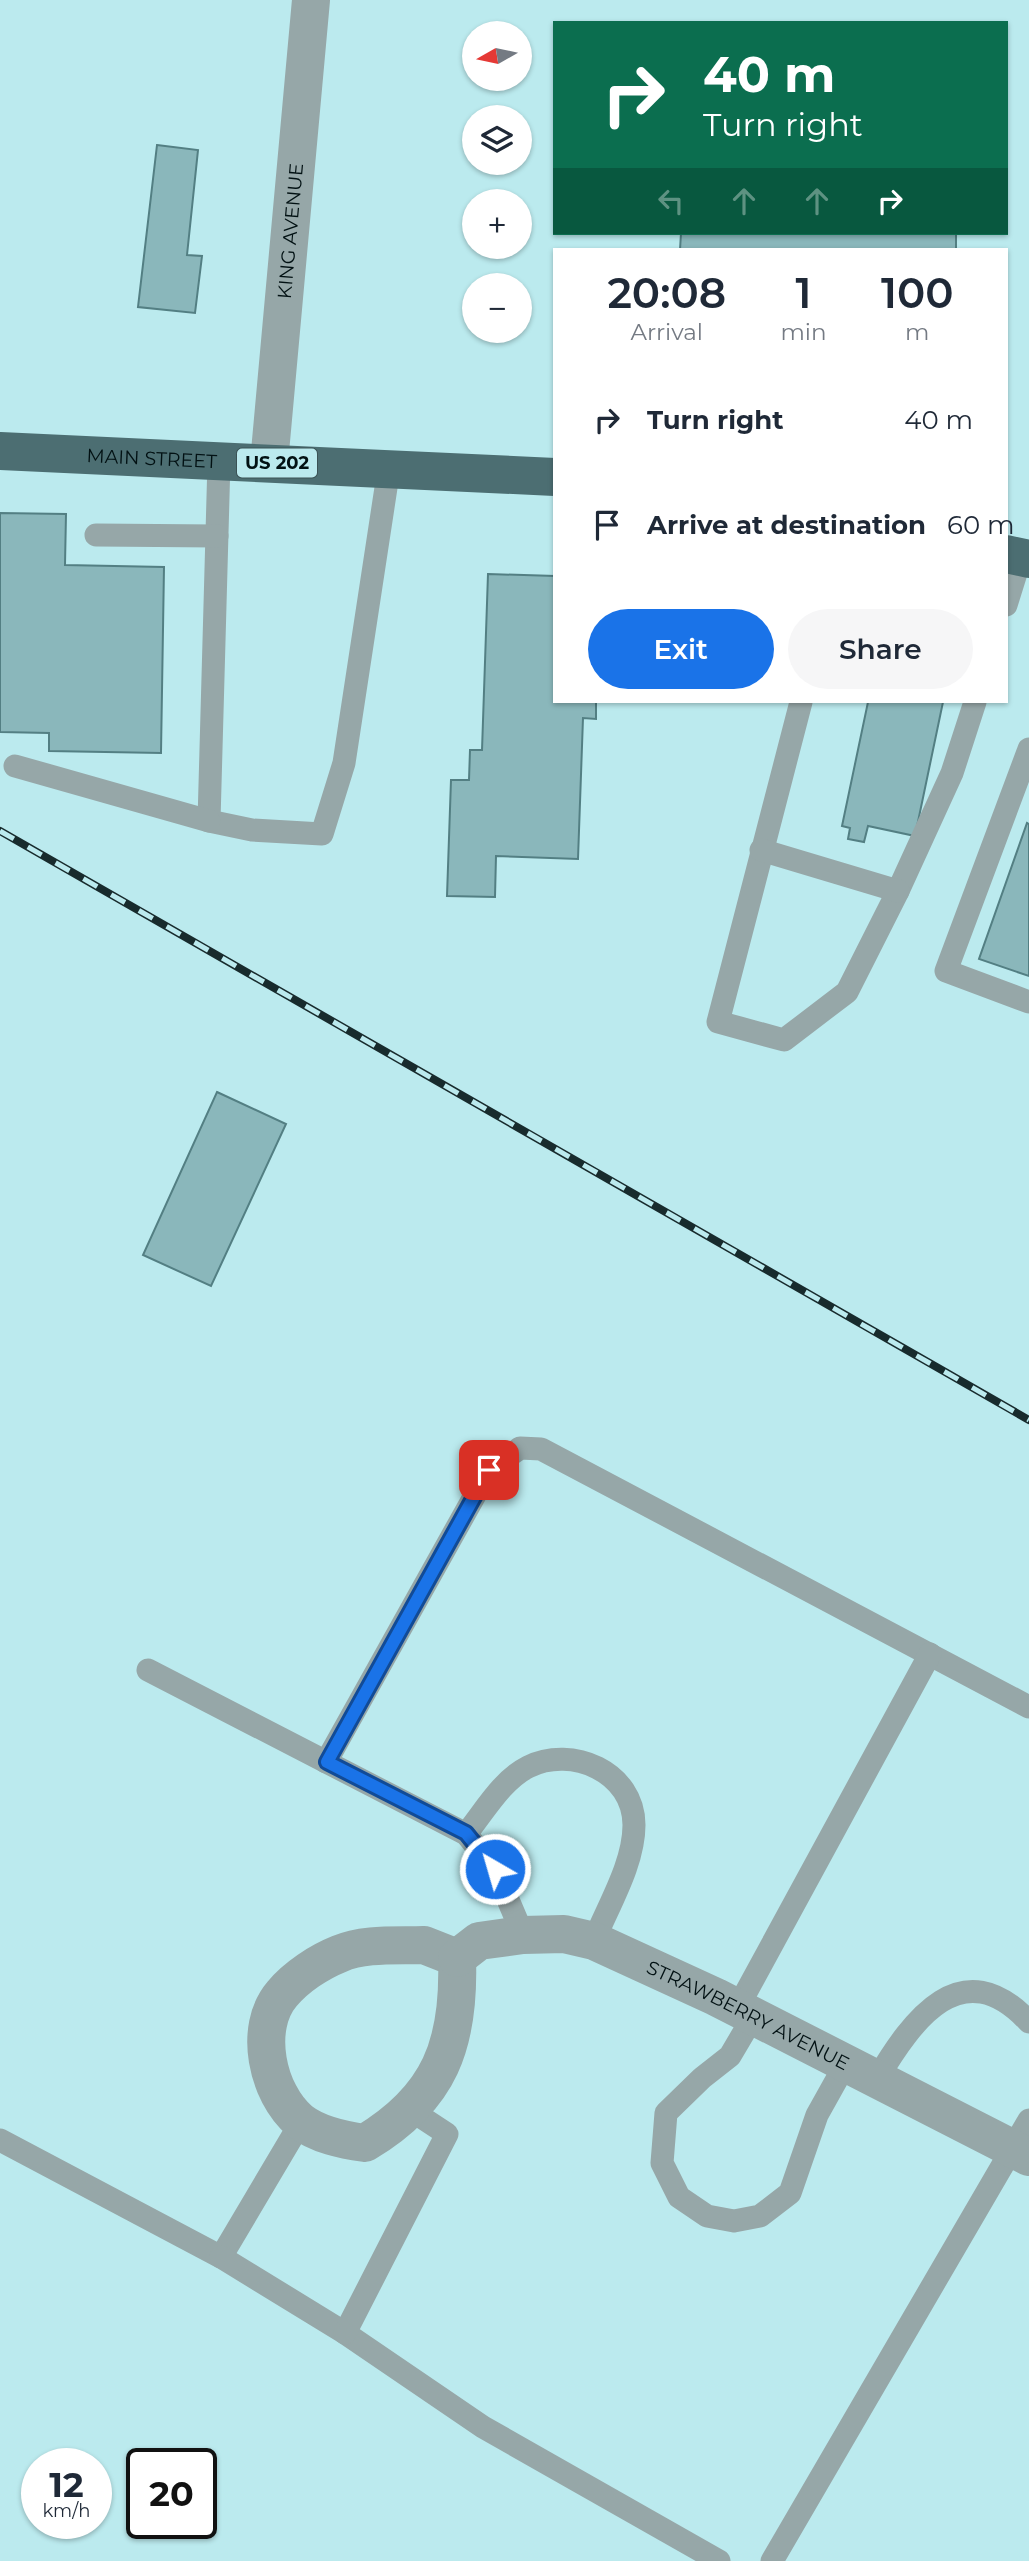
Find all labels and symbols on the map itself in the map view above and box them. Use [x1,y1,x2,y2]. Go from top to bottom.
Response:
north arrow [462,21,532,91]
street label: KING AVENUE [272,162,308,300]
street label: MAIN STREET [86,444,218,473]
road number: US 202 [237,448,317,477]
pin [459,1440,519,1500]
position arrow [458,1832,532,1906]
street label: STRAWBERRY AVENUE [643,1955,853,2075]
speed limit sign: 20 [126,2448,217,2539]

